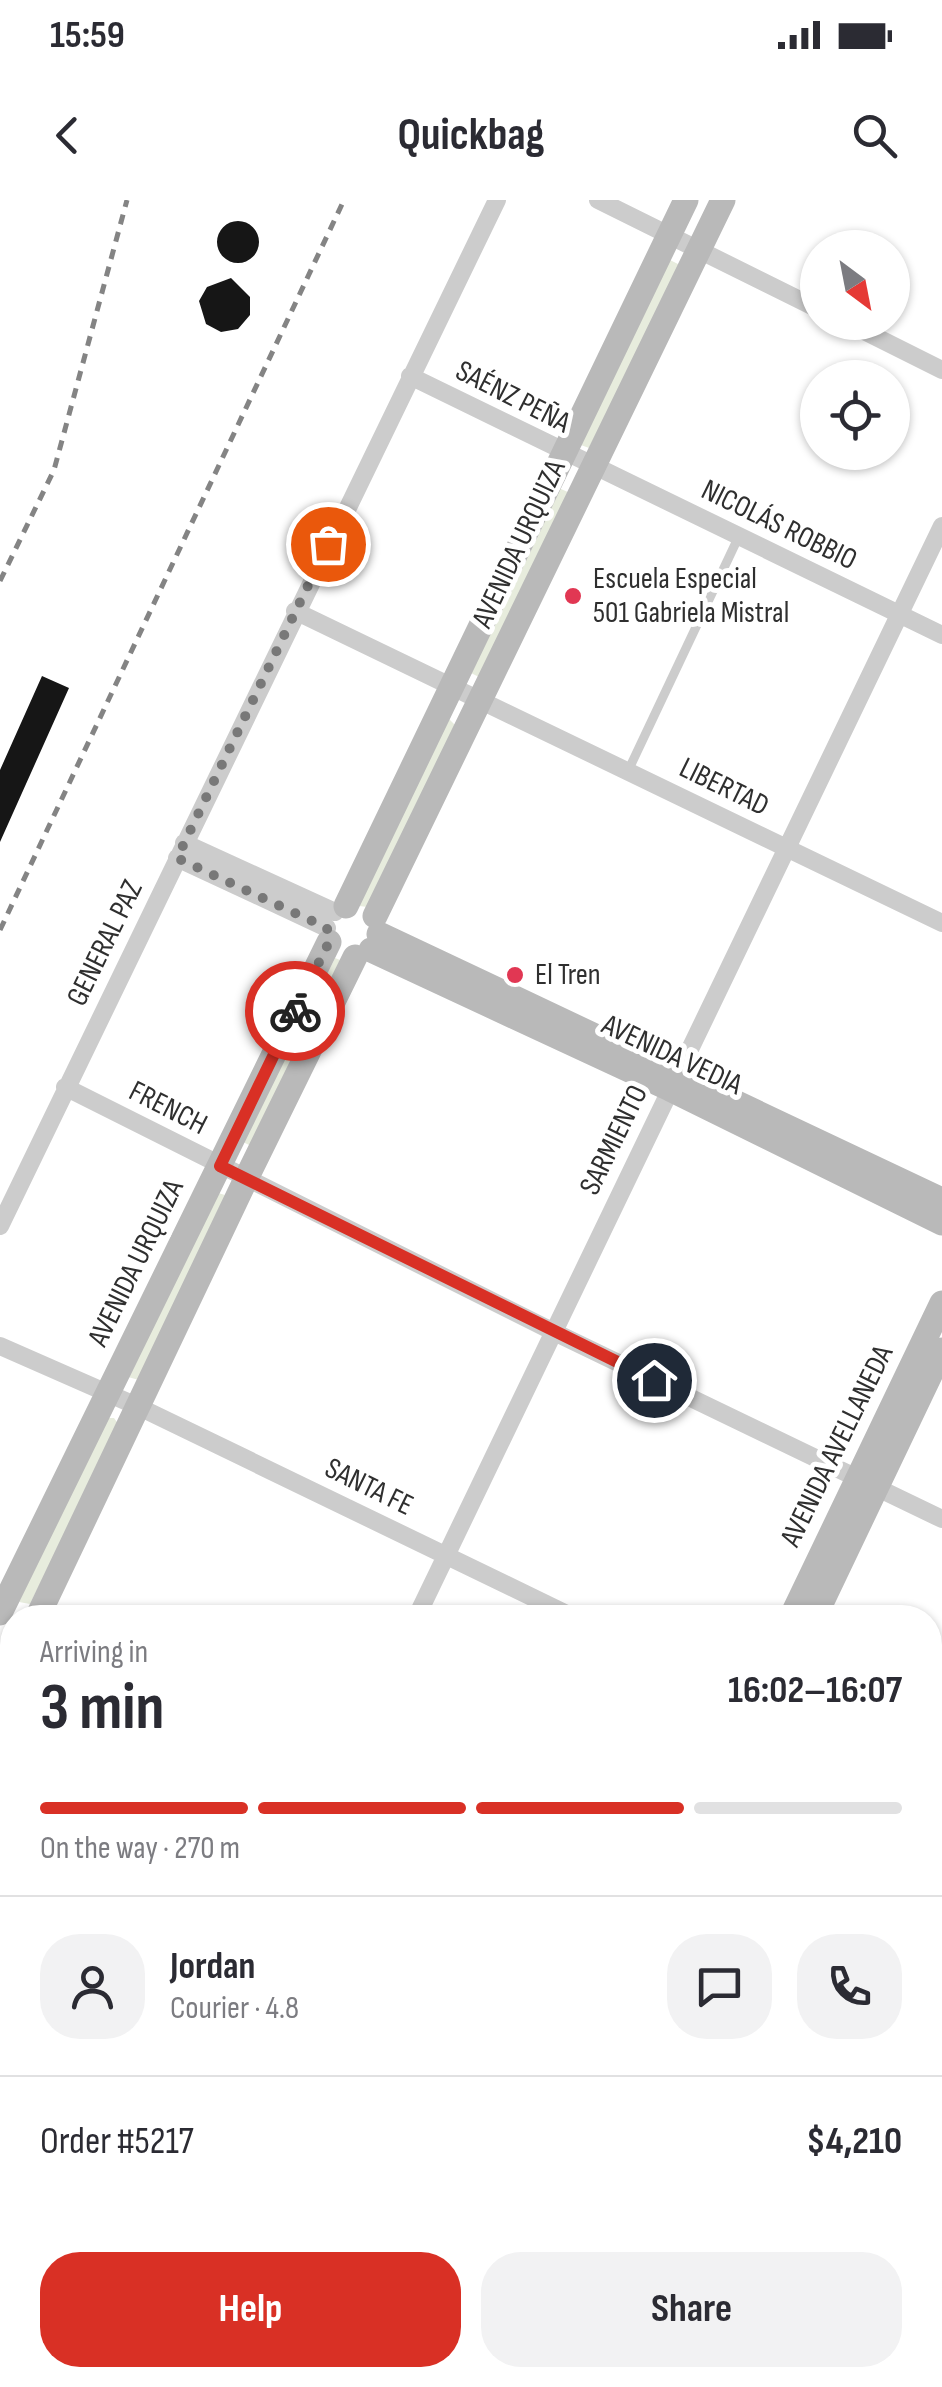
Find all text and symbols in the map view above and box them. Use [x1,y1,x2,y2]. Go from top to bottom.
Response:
text: 15:59 [50,13,125,58]
icon: back [40,108,95,163]
text: Quickbag [397,108,545,163]
icon: search [847,108,902,163]
north arrow [800,230,910,340]
map controls [800,230,910,470]
street label: SAÉNZ PEÑA [450,353,576,441]
button: locate [800,360,910,470]
street label: AVENIDA URQUIZA [464,454,574,634]
street label: NICOLÁS ROBBIO [695,472,863,578]
pin [286,502,371,587]
icon: bag [301,517,356,572]
place label: Escuela Especial 501 Gabriela Mistral [593,561,789,631]
marker: Escuela Especial 501 Gabriela Mistral [562,585,584,607]
street label: LIBERTAD [673,750,775,824]
street label: GENERAL PAZ [59,874,151,1012]
place label: El Tren [535,957,601,993]
courier [245,961,345,1061]
marker: El Tren [504,964,526,986]
icon: bike [268,984,323,1039]
street label: AVENIDA VEDIA [595,1006,748,1103]
street label: FRENCH [123,1073,213,1143]
street label: SARMIENTO [572,1079,656,1201]
street label: AVENIDA URQUIZA [80,1174,192,1353]
pin [612,1338,697,1423]
street label: AVENIDA AVELLANEDA [772,1339,901,1553]
icon: home [627,1353,682,1408]
street label: SANTA FE [319,1450,419,1524]
text: Arriving in [40,1633,148,1672]
text: 16:02–16:07 [728,1668,902,1713]
text: 3 min [40,1670,164,1748]
text: On the way · 270 m [40,1829,240,1868]
button: person [40,1934,145,2039]
button: chat [667,1934,772,2039]
button: phone [797,1934,902,2039]
text: Jordan [170,1944,255,1989]
text: Courier · 4.8 [170,1989,299,2028]
text: Order #5217 [40,2119,194,2164]
text: $4,210 [806,2119,902,2164]
button: Help [40,2252,461,2367]
button: Share [481,2252,902,2367]

